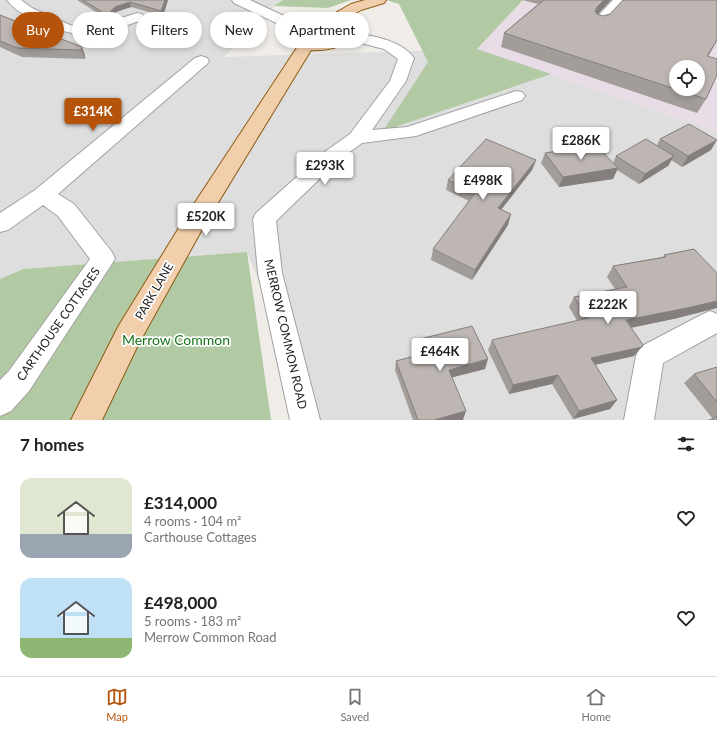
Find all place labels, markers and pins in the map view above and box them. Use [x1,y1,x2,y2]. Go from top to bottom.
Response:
pin: £314K [65,98,121,132]
pin: £286K [553,127,609,161]
pin: £293K [297,152,353,186]
pin: £498K [455,167,511,201]
pin: £520K [178,203,234,237]
pin: £222K [580,291,636,325]
pin: £464K [412,338,468,372]

